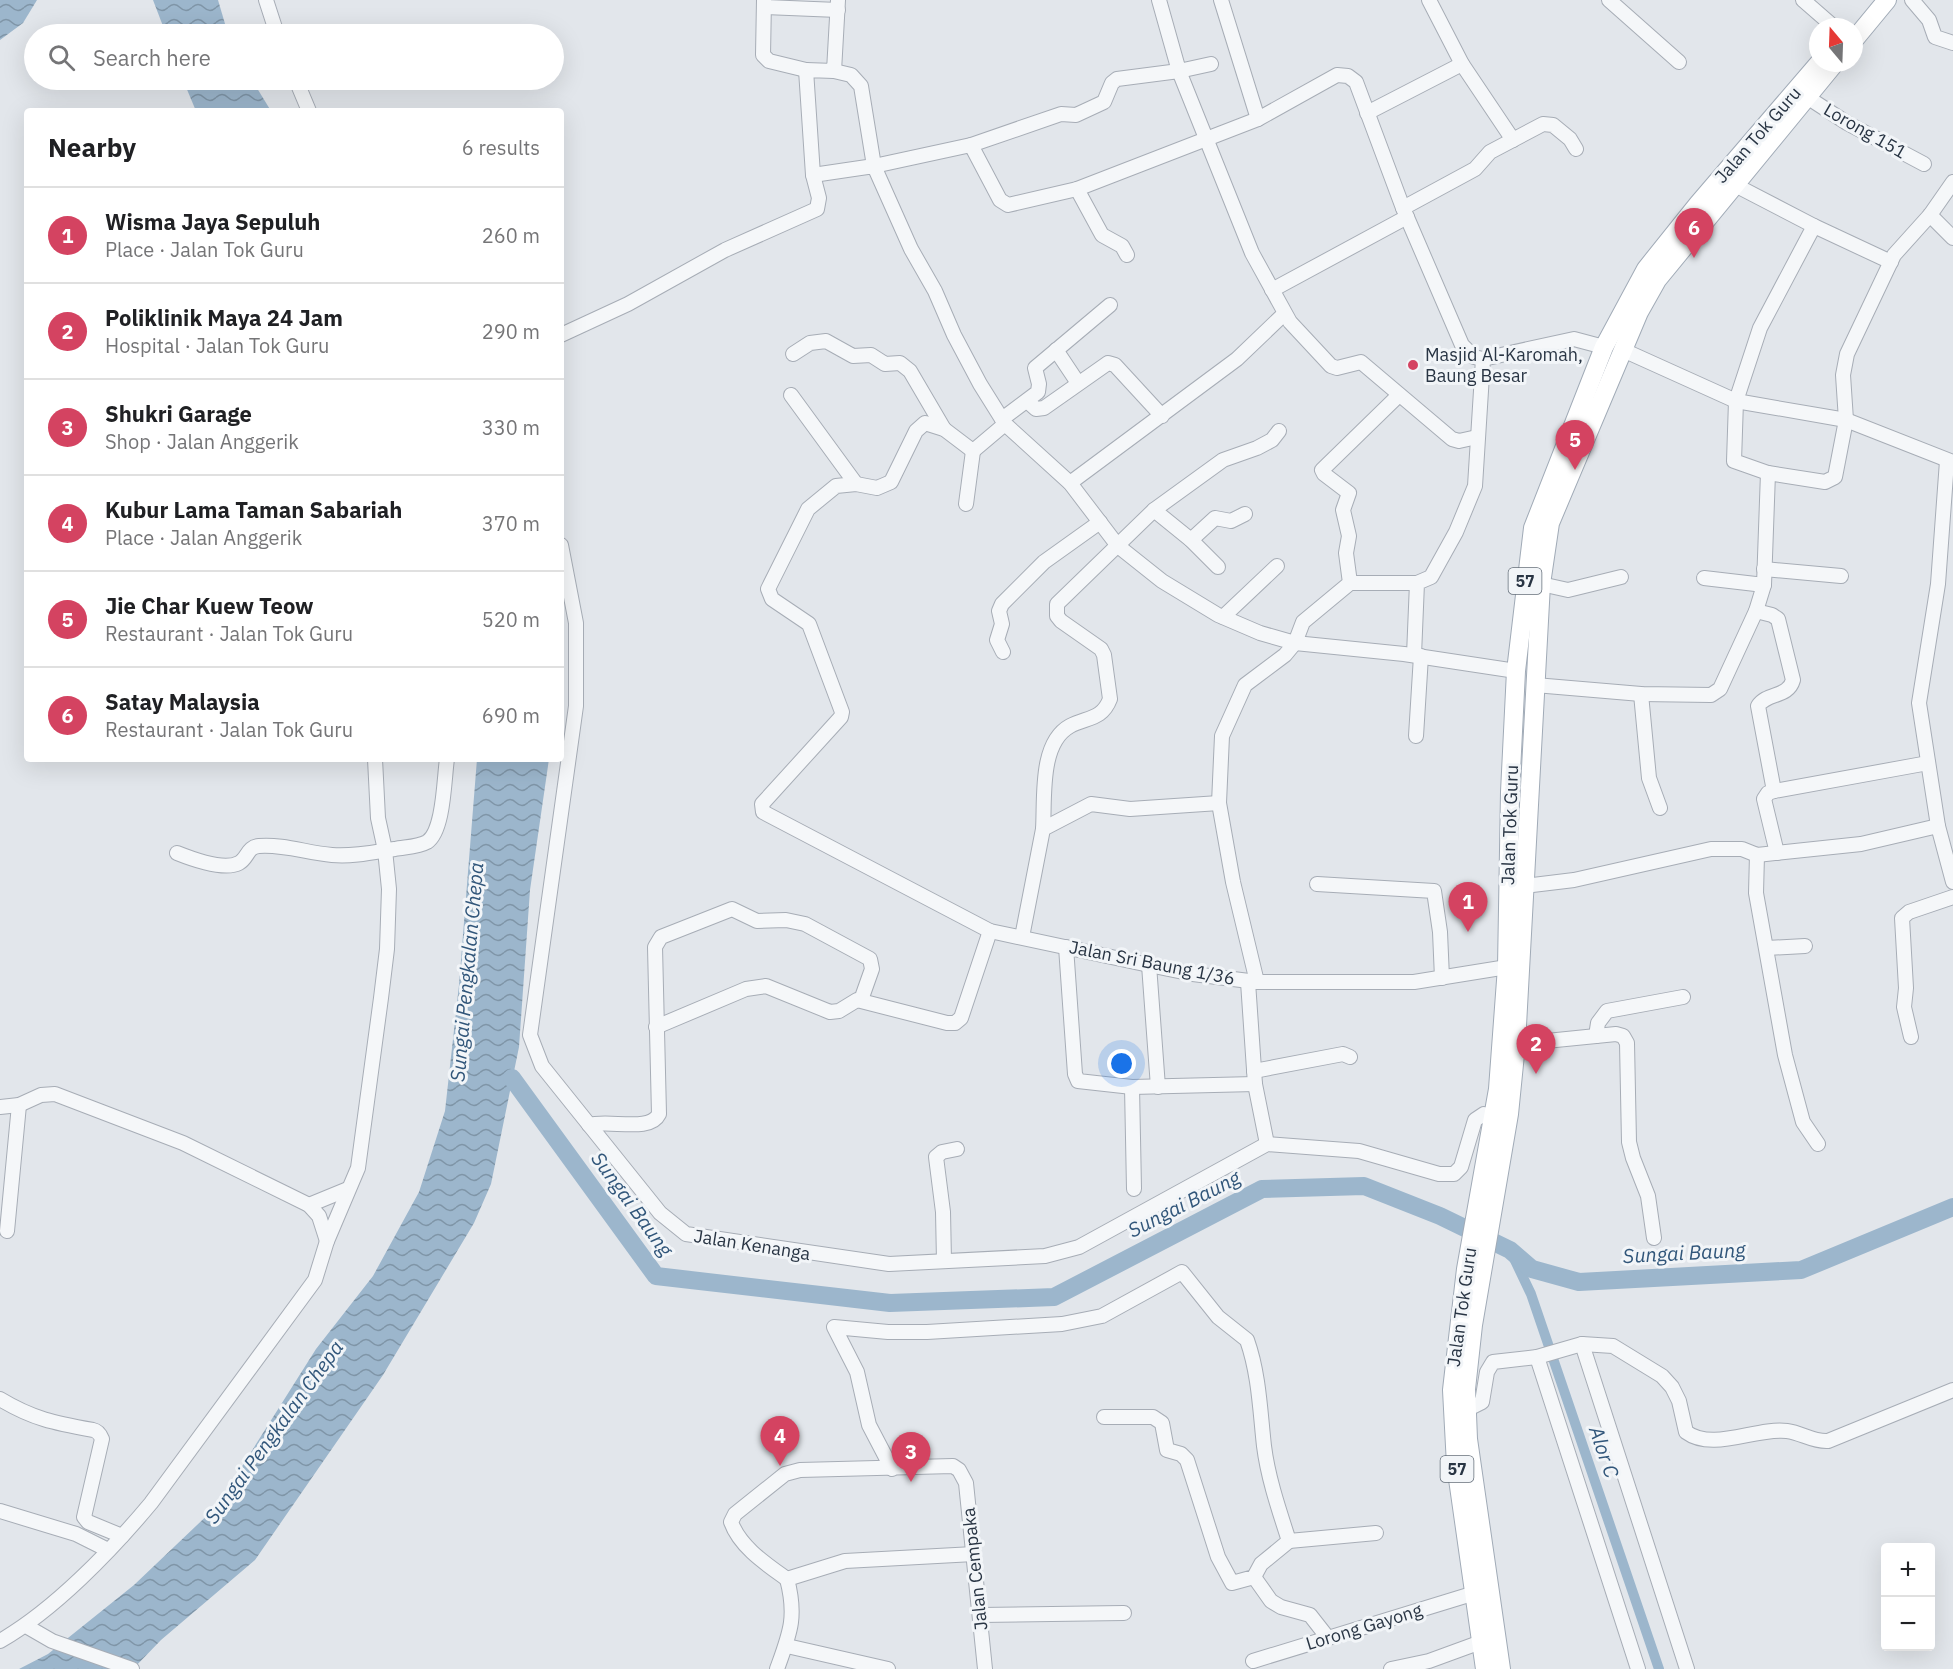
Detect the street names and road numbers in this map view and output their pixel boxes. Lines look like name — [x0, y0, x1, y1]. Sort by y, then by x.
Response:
street label: Jalan Tok Guru — [1709, 82, 1806, 188]
street label: Lorong 151 — [1820, 98, 1911, 163]
road number: 57 — [1508, 568, 1541, 594]
street label: Jalan Tok Guru — [1496, 764, 1523, 885]
street label: Jalan Sri Baung 1/36 — [1067, 935, 1237, 990]
street label: Jalan Kenanga — [692, 1224, 812, 1265]
street label: Jalan Tok Guru — [1442, 1246, 1481, 1368]
road number: 57 — [1440, 1456, 1474, 1482]
street label: Jalan Cempaka — [957, 1506, 992, 1632]
street label: Lorong Gayong — [1303, 1598, 1425, 1655]

